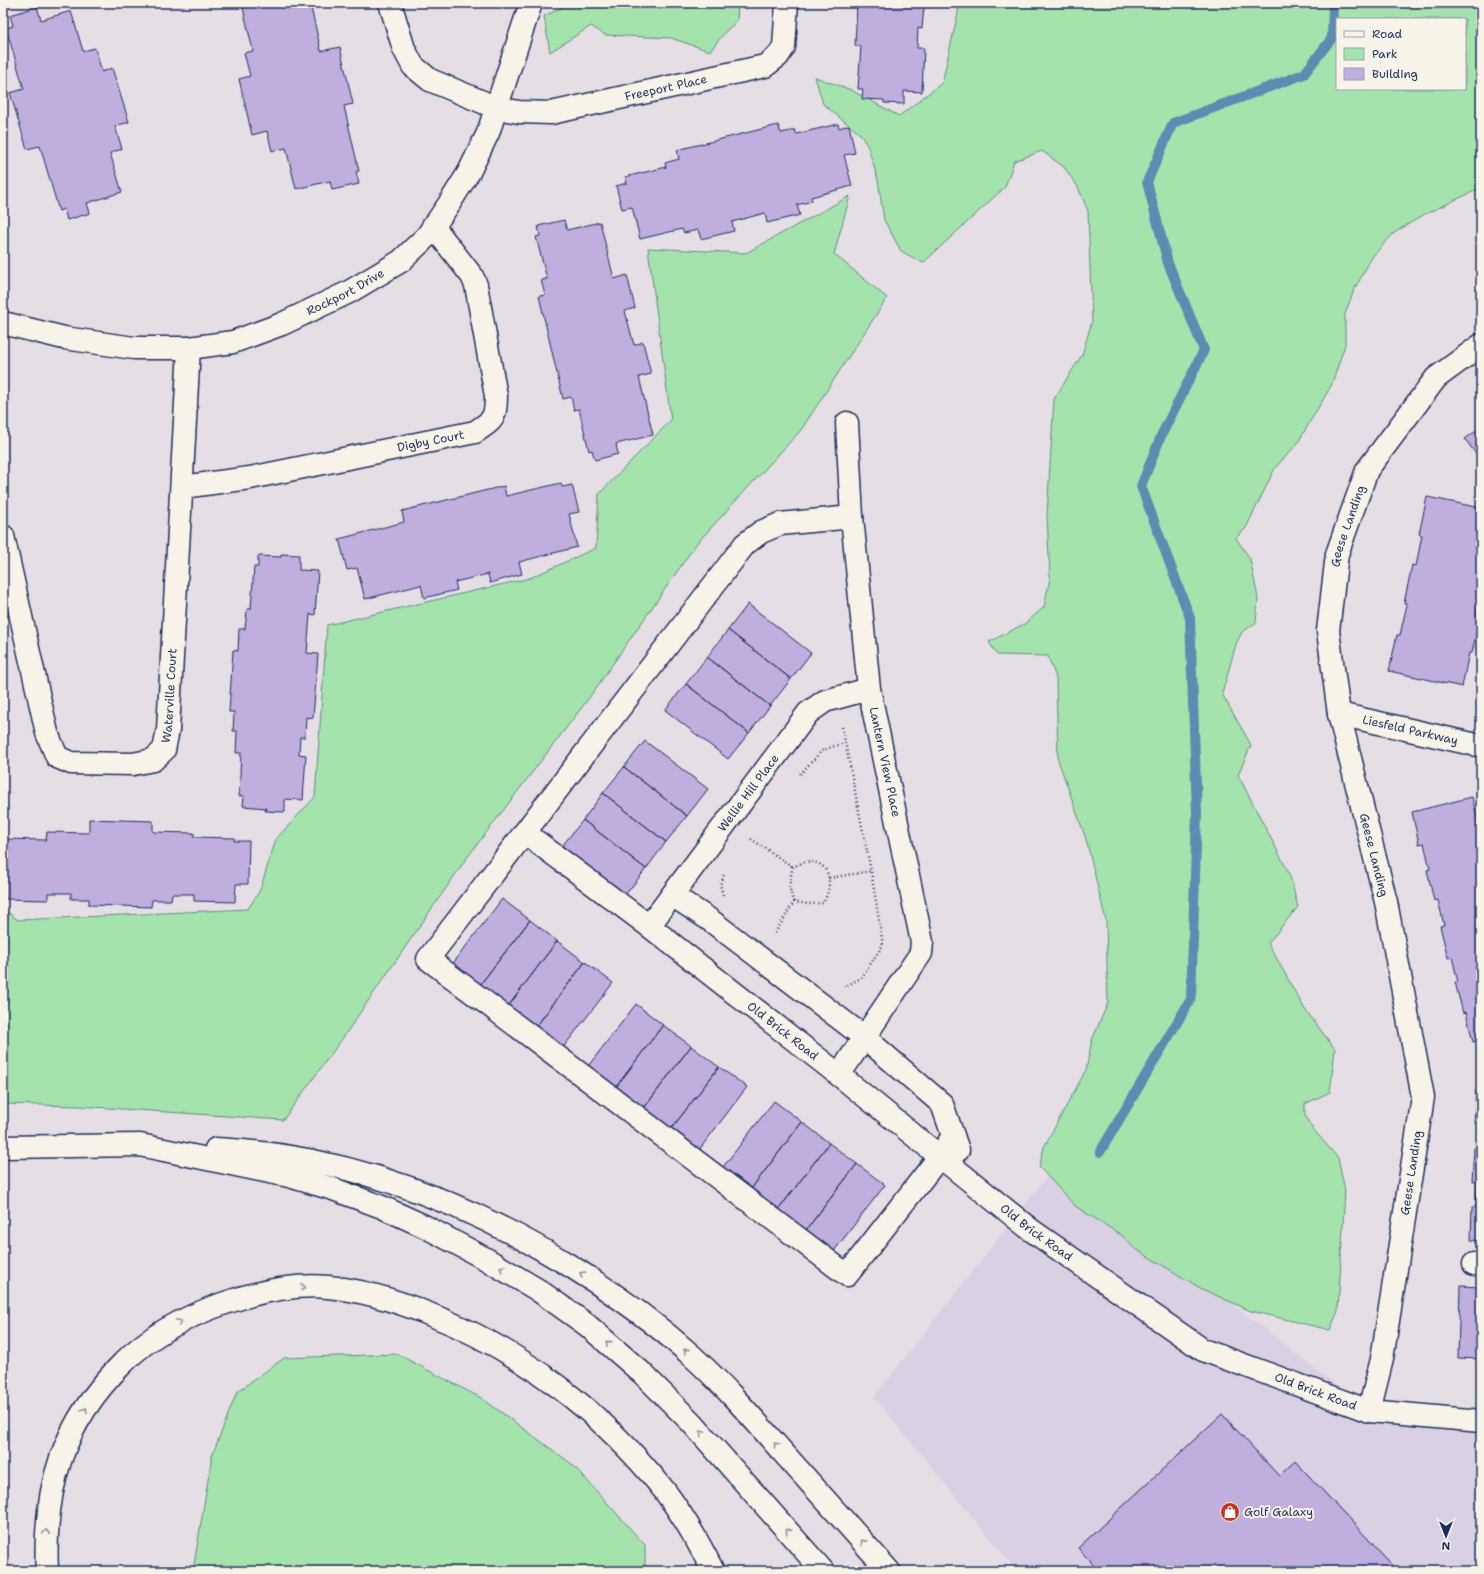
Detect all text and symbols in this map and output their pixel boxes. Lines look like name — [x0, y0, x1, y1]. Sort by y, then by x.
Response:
legend — [1336, 18, 1466, 90]
text: Road — [1372, 26, 1403, 42]
text: Park — [1372, 46, 1398, 62]
text: Building — [1372, 66, 1418, 82]
street label: Freeport Place — [623, 71, 709, 105]
street label: Rockport Drive — [304, 265, 387, 319]
street label: Digby Court — [396, 426, 466, 456]
street label: Geese Landing — [1328, 483, 1369, 568]
street label: Waterville Court — [158, 648, 180, 745]
street label: Lantern View Place — [866, 705, 905, 819]
street label: Liesfeld Parkway — [1361, 712, 1460, 749]
street label: Wellie Hill Place — [714, 751, 783, 835]
street label: Geese Landing — [1356, 812, 1392, 898]
street label: Old Brick Road — [744, 998, 822, 1064]
street label: Geese Landing — [1397, 1129, 1426, 1216]
street label: Old Brick Road — [997, 1200, 1076, 1265]
one-way arrow — [499, 1266, 506, 1273]
one-way arrow — [579, 1271, 586, 1279]
one-way arrow — [300, 1283, 306, 1292]
one-way arrow — [175, 1320, 182, 1327]
one-way arrow — [605, 1341, 613, 1348]
one-way arrow — [684, 1349, 691, 1356]
street label: Old Brick Road — [1272, 1369, 1359, 1414]
one-way arrow — [81, 1407, 88, 1414]
one-way arrow — [699, 1431, 706, 1438]
one-way arrow — [774, 1442, 781, 1450]
shop icon: Golf Galaxy — [1219, 1501, 1241, 1523]
place label: Golf Galaxy — [1244, 1504, 1313, 1520]
north arrow — [1426, 1516, 1466, 1556]
one-way arrow — [785, 1528, 792, 1536]
one-way arrow — [42, 1529, 51, 1535]
text: N — [1441, 1538, 1450, 1553]
one-way arrow — [860, 1539, 868, 1547]

